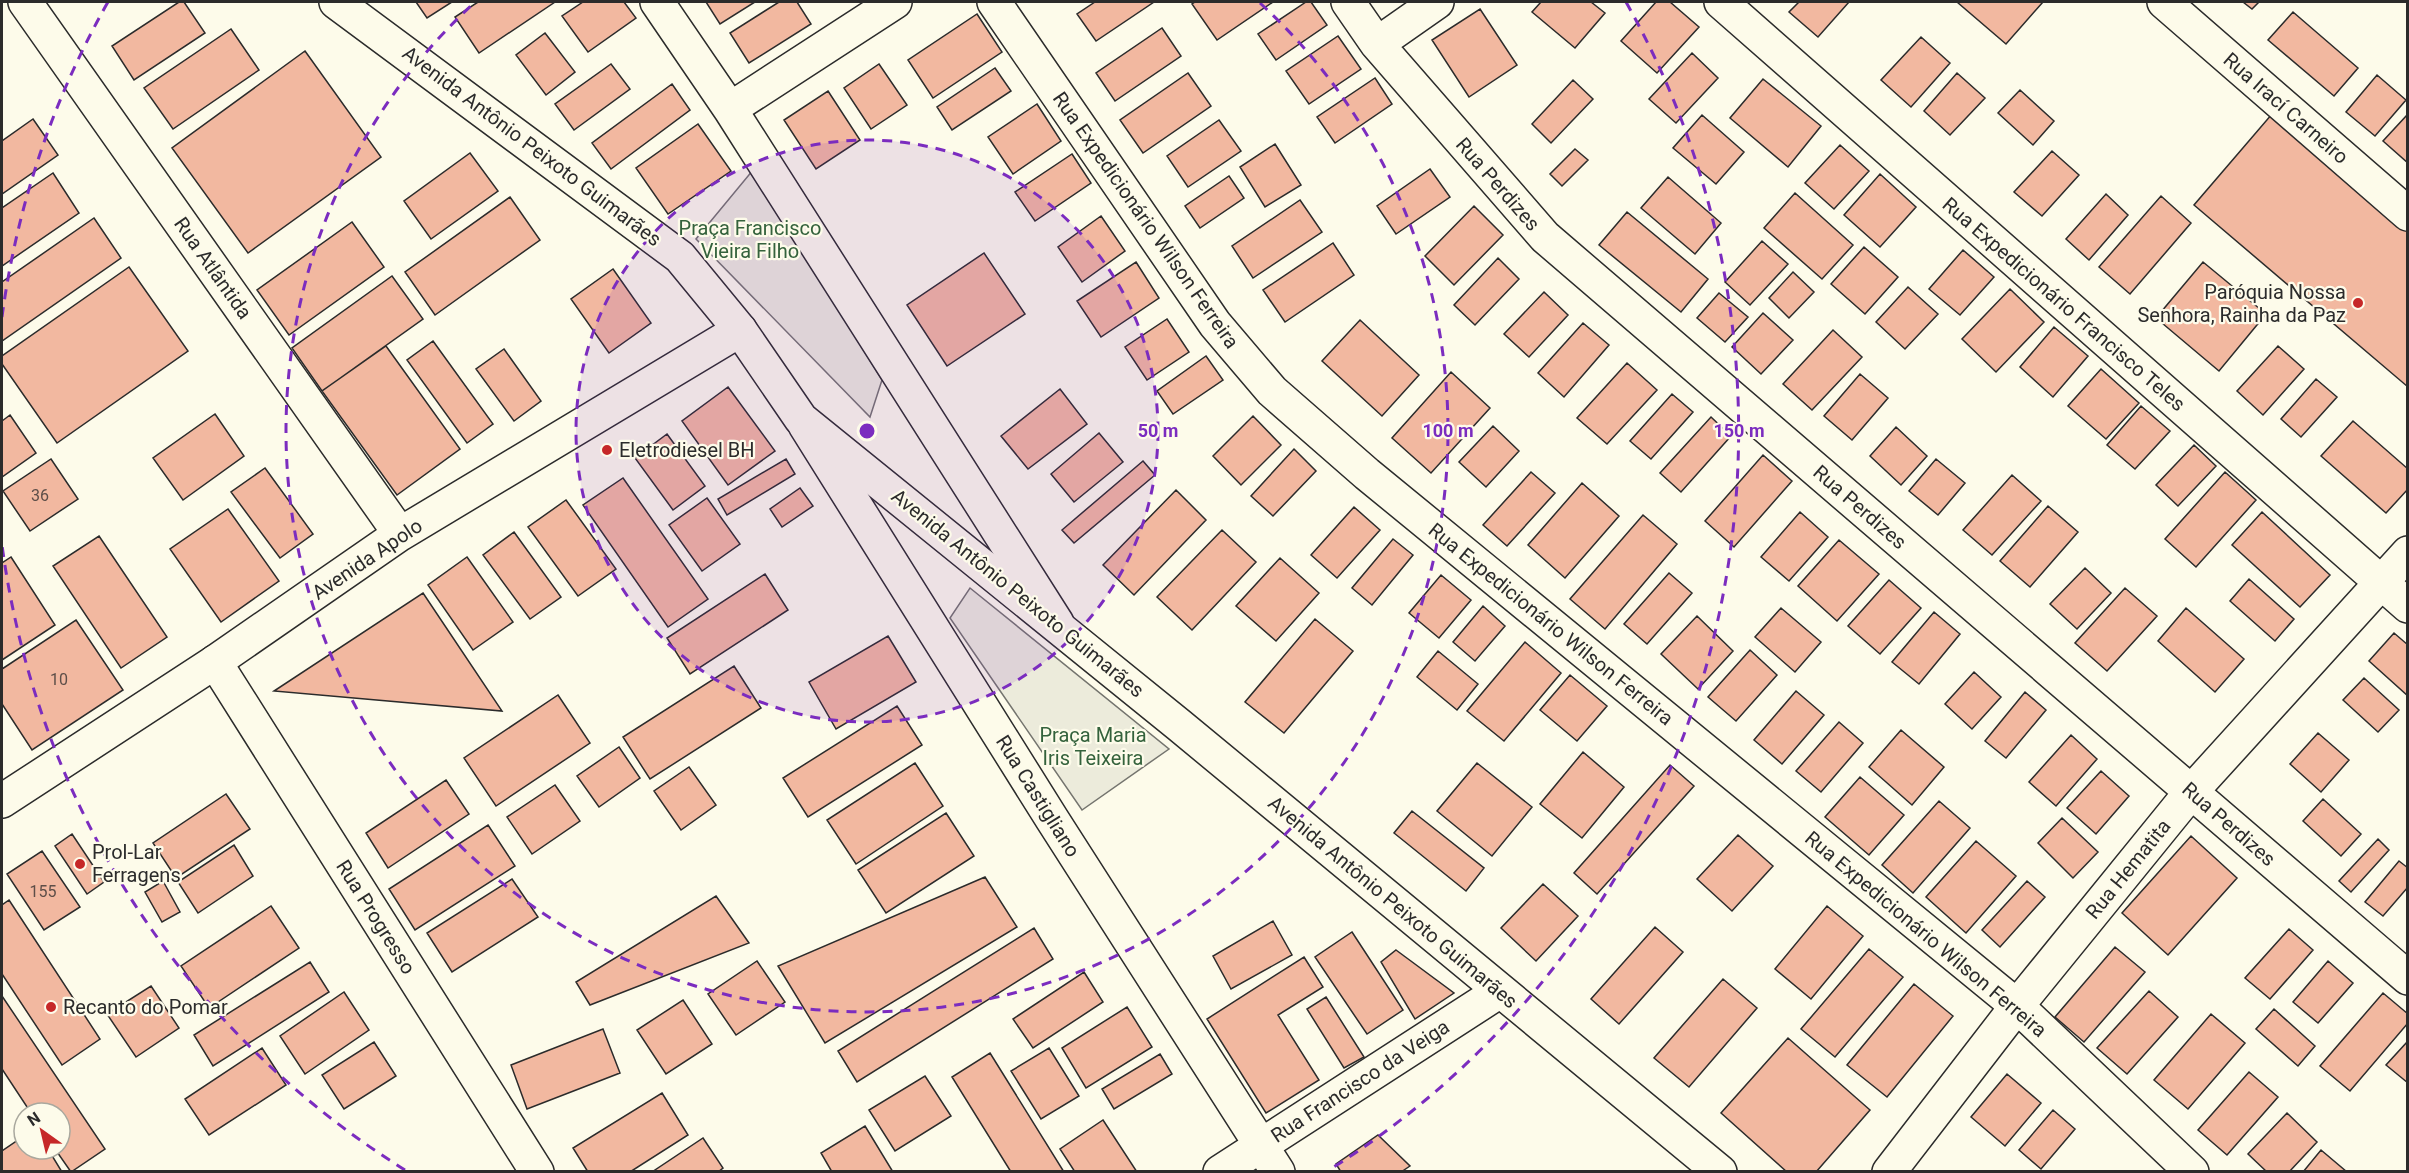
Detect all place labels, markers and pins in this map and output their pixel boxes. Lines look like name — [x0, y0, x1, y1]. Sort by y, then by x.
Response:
place label: Paróquia Nossa Senhora, Rainha da Paz — [2137, 280, 2346, 327]
marker: Paróquia Nossa Senhora, Rainha da Paz — [2351, 296, 2365, 310]
centre of rings — [857, 421, 877, 441]
place label: Eletrodiesel BH — [619, 438, 755, 462]
marker: Eletrodiesel BH — [600, 443, 614, 457]
place label: Prol-Lar Ferragens — [92, 840, 181, 887]
marker: Prol-Lar Ferragens — [73, 857, 87, 871]
place label: Recanto do Pomar — [63, 995, 228, 1019]
marker: Recanto do Pomar — [44, 1000, 58, 1014]

